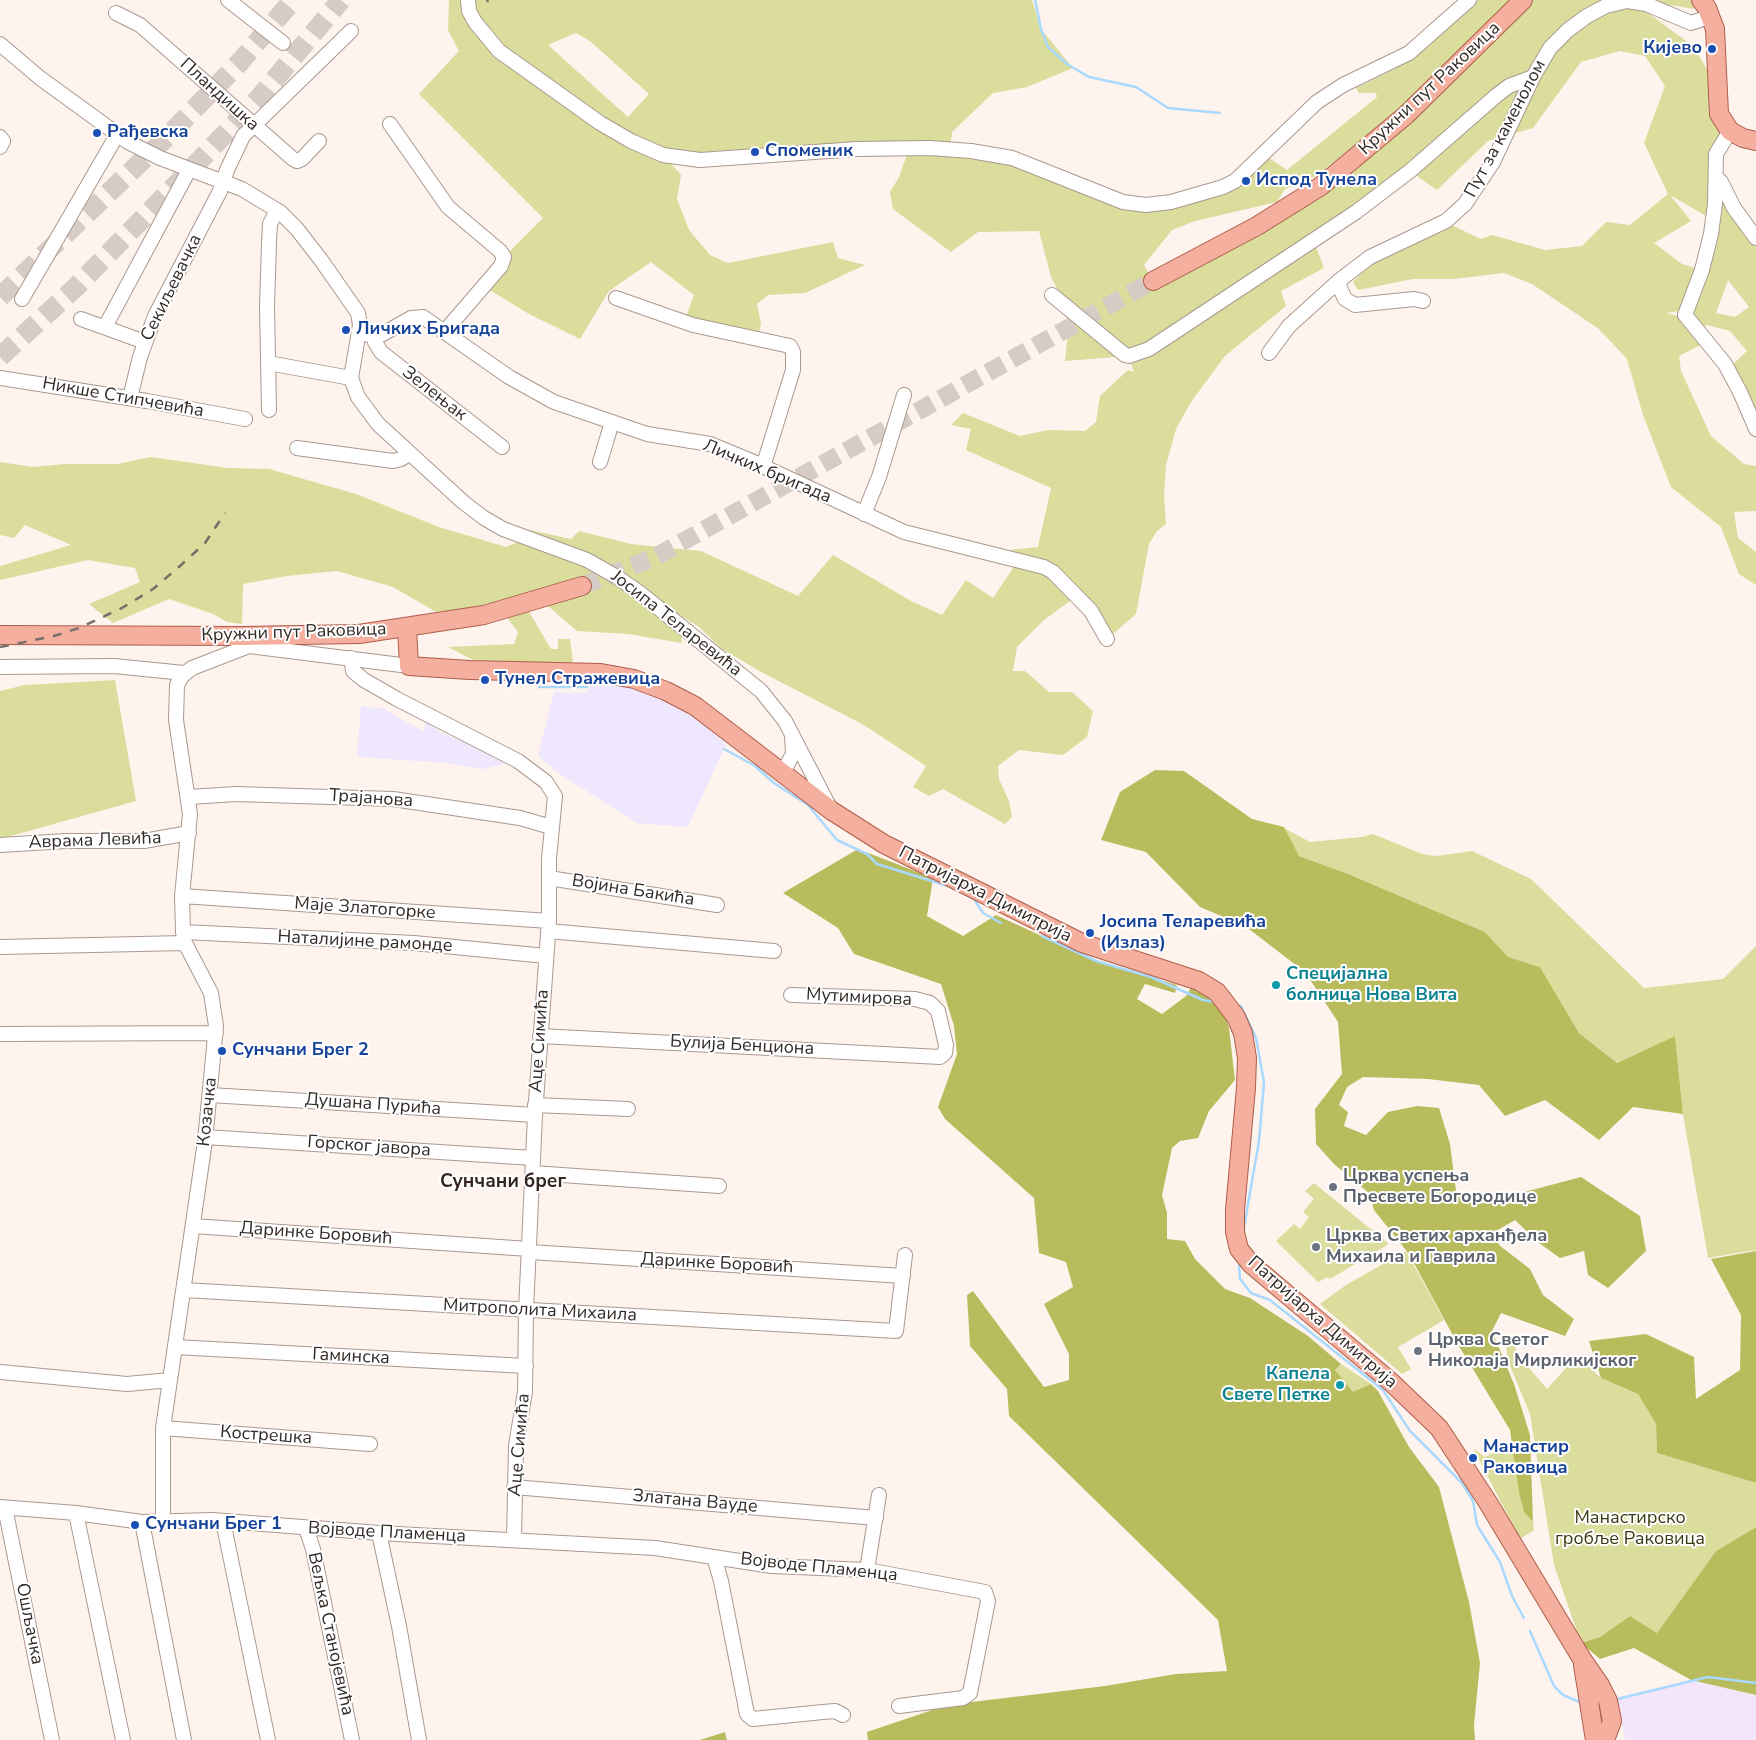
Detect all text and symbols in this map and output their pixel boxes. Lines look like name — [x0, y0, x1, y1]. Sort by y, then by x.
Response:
street label: Кружни пут Раковица — [1355, 18, 1505, 160]
place label: Кијево — [1643, 38, 1702, 60]
marker: Кијево — [1706, 43, 1718, 55]
street label: Пландишка — [175, 54, 263, 136]
street label: Пут за каменолом — [1461, 57, 1551, 201]
place label: Рађевска — [107, 122, 189, 144]
marker: Рађевска — [91, 127, 103, 139]
place label: Споменик — [765, 141, 853, 163]
marker: Споменик — [749, 146, 761, 158]
place label: Испод Тунела — [1256, 170, 1377, 192]
marker: Испод Тунела — [1240, 175, 1252, 187]
street label: Секиљевачка — [137, 231, 207, 345]
place label: Личких Бригада — [356, 319, 500, 341]
marker: Личких Бригада — [340, 324, 352, 336]
street label: Зелењак — [397, 362, 471, 426]
street label: Никше Стипчевића — [41, 373, 205, 423]
street label: Личких бригада — [700, 435, 834, 509]
street label: Јосипа Теларевића — [606, 566, 746, 682]
street label: Кружни пут Раковица — [201, 619, 387, 647]
place label: Тунел Стражевица — [495, 669, 660, 691]
marker: Тунел Стражевица — [479, 674, 491, 686]
street label: Трајанова — [328, 785, 414, 813]
street label: Аврама Левића — [28, 828, 162, 854]
street label: Патријарха Димитрија — [895, 842, 1075, 948]
street label: Војина Бакића — [570, 871, 696, 911]
street label: Маје Златогорке — [294, 893, 436, 925]
place label: Јосипа Теларевића (Излаз) — [1100, 912, 1266, 954]
street label: Наталијине рамонде — [277, 927, 453, 957]
marker: Јосипа Теларевића (Излаз) — [1084, 927, 1096, 939]
place label: Специјална болница Нова Вита — [1286, 964, 1457, 1006]
marker: Специјална болница Нова Вита — [1270, 979, 1282, 991]
street label: Мутимирова — [805, 984, 913, 1012]
street label: Аце Симића — [526, 989, 554, 1093]
street label: Булија Бенциона — [669, 1031, 815, 1061]
place label: Сунчани Брег 2 — [232, 1040, 369, 1062]
marker: Сунчани Брег 2 — [216, 1045, 228, 1057]
street label: Козачка — [194, 1076, 222, 1148]
street label: Душана Пурића — [304, 1089, 442, 1121]
street label: Горског јавора — [307, 1132, 431, 1162]
place label: Црква успења Пресвете Богородице — [1343, 1166, 1537, 1208]
district label: Сунчани брег — [440, 1171, 566, 1193]
marker: Црква успења Пресвете Богородице — [1327, 1181, 1339, 1193]
street label: Даринке Боровић — [239, 1218, 393, 1250]
place label: Црква Светих арханђела Михаила и Гаврила — [1326, 1226, 1547, 1268]
marker: Црква Светих арханђела Михаила и Гаврила — [1310, 1241, 1322, 1253]
street label: Даринке Боровић — [640, 1249, 794, 1279]
street label: Патријарха Димитрија — [1243, 1252, 1401, 1394]
street label: Митрополита Михаила — [443, 1295, 637, 1327]
place label: Црква Светог Николаја Мирликијског — [1428, 1330, 1636, 1372]
street label: Гаминска — [312, 1344, 390, 1370]
marker: Црква Светог Николаја Мирликијског — [1412, 1345, 1424, 1357]
place label: Капела Свете Петке — [1222, 1364, 1330, 1406]
marker: Капела Свете Петке — [1334, 1379, 1346, 1391]
street label: Аце Симића — [505, 1393, 535, 1497]
street label: Кострешка — [219, 1422, 313, 1450]
place label: Манастир Раковица — [1483, 1437, 1569, 1480]
marker: Манастир Раковица — [1467, 1452, 1479, 1464]
street label: Златана Вауде — [631, 1486, 759, 1518]
park label: Манастирско гробље Раковица — [1555, 1508, 1705, 1550]
place label: Сунчани Брег 1 — [145, 1514, 282, 1536]
street label: Војводе Пламенца — [307, 1518, 467, 1548]
marker: Сунчани Брег 1 — [129, 1519, 141, 1531]
street label: Војводе Пламенца — [739, 1549, 899, 1587]
street label: Вељка Станојевића — [302, 1550, 358, 1718]
street label: Ошљачка — [11, 1581, 47, 1667]

